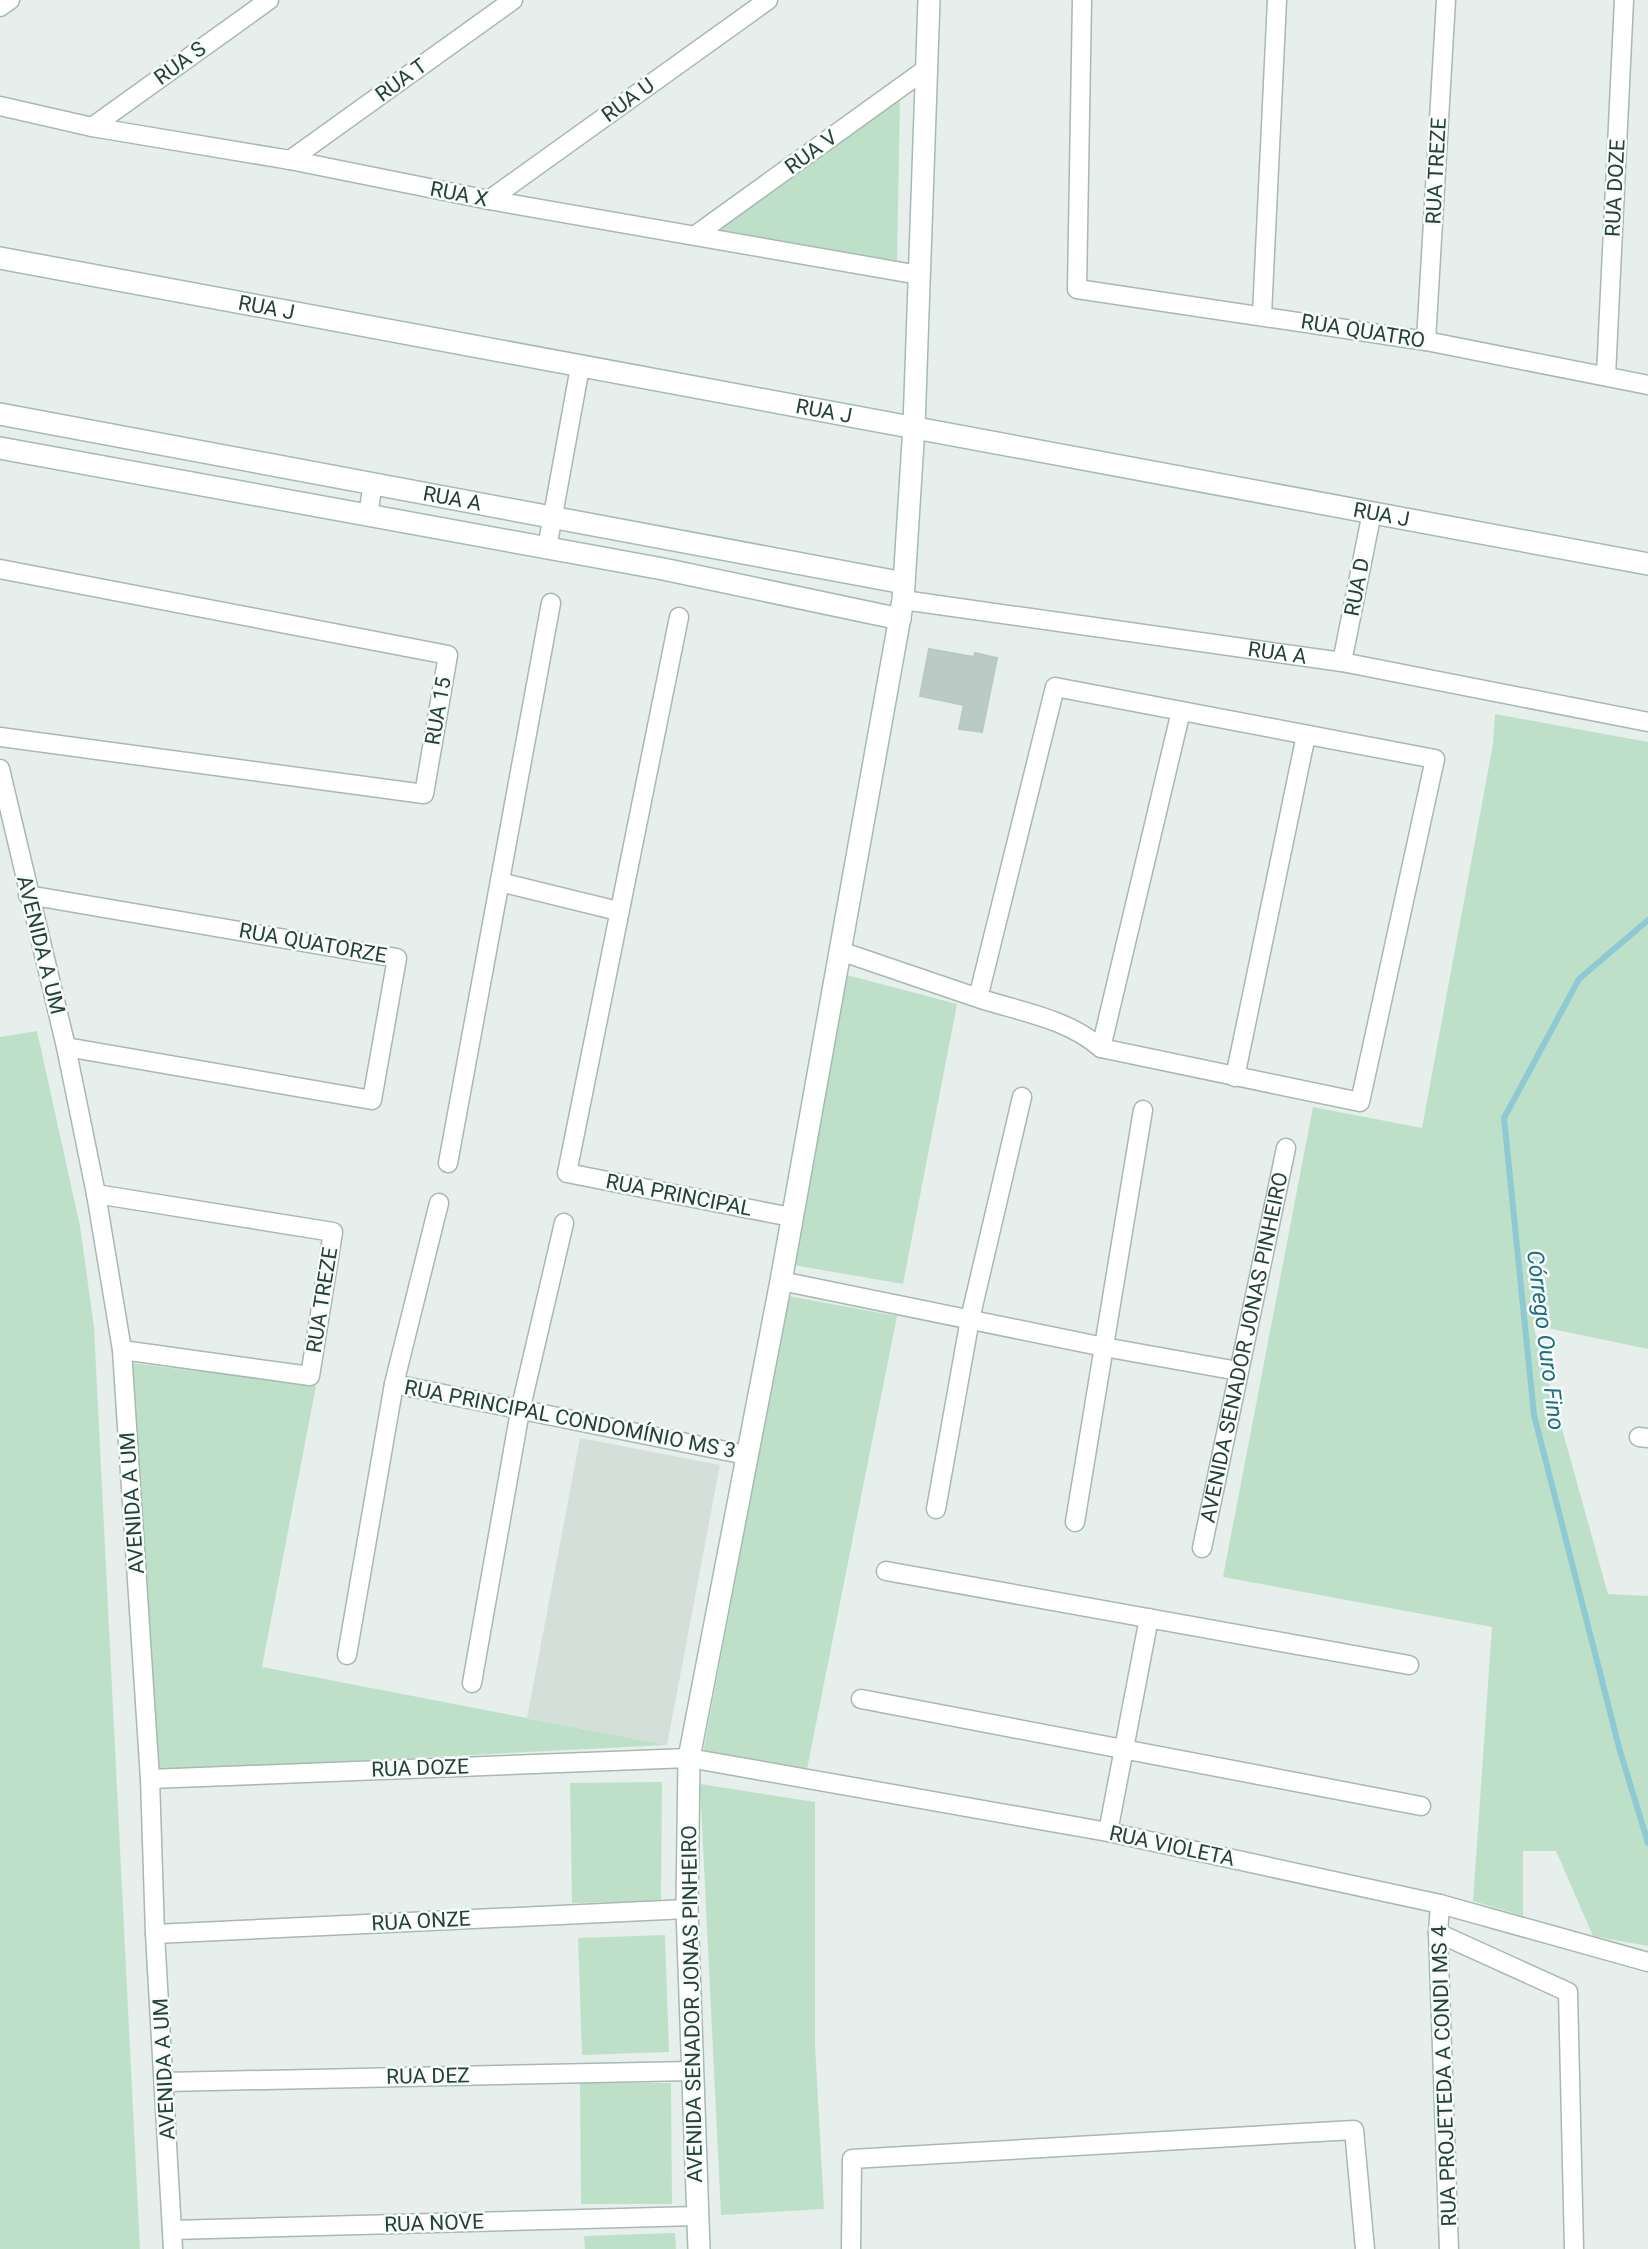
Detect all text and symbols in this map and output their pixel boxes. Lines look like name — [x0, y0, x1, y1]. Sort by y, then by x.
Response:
street label: RUA S — [150, 36, 210, 90]
street label: RUA T — [371, 53, 432, 107]
street label: RUA U — [597, 73, 659, 127]
street label: RUA TREZE — [1421, 117, 1451, 225]
street label: RUA V — [780, 125, 842, 179]
street label: RUA DOZE — [1600, 139, 1630, 237]
street label: RUA X — [428, 177, 490, 211]
street label: RUA J — [236, 290, 297, 324]
street label: RUA QUATRO — [1299, 309, 1427, 353]
street label: RUA J — [794, 394, 854, 428]
street label: RUA A — [421, 481, 484, 516]
street label: RUA J — [1351, 498, 1412, 531]
street label: RUA D — [1340, 556, 1374, 618]
street label: RUA A — [1246, 637, 1308, 669]
street label: RUA 15 — [420, 675, 456, 747]
street label: AVENIDA A UM — [12, 873, 70, 1017]
street label: RUA QUATORZE — [237, 918, 389, 968]
street label: RUA PRINCIPAL — [604, 1169, 754, 1221]
street label: AVENIDA SENADOR JONAS PINHEIRO — [1196, 1170, 1293, 1525]
street label: RUA TREZE — [302, 1245, 342, 1355]
water label: Córrego Ouro Fino — [1521, 1249, 1570, 1432]
street label: RUA PRINCIPAL CONDOMÍNIO MS 3 — [402, 1375, 738, 1463]
street label: AVENIDA A UM — [115, 1431, 149, 1575]
street label: RUA DOZE — [371, 1754, 469, 1782]
street label: RUA VIOLETA — [1107, 1821, 1237, 1871]
street label: AVENIDA SENADOR JONAS PINHEIRO — [677, 1825, 707, 2183]
street label: RUA ONZE — [371, 1906, 471, 1936]
street label: RUA PROJETEDA A CONDI MS 4 — [1427, 1925, 1461, 2227]
street label: AVENIDA A UM — [148, 1997, 180, 2141]
street label: RUA DEZ — [386, 2063, 470, 2089]
street label: RUA NOVE — [384, 2209, 484, 2237]

